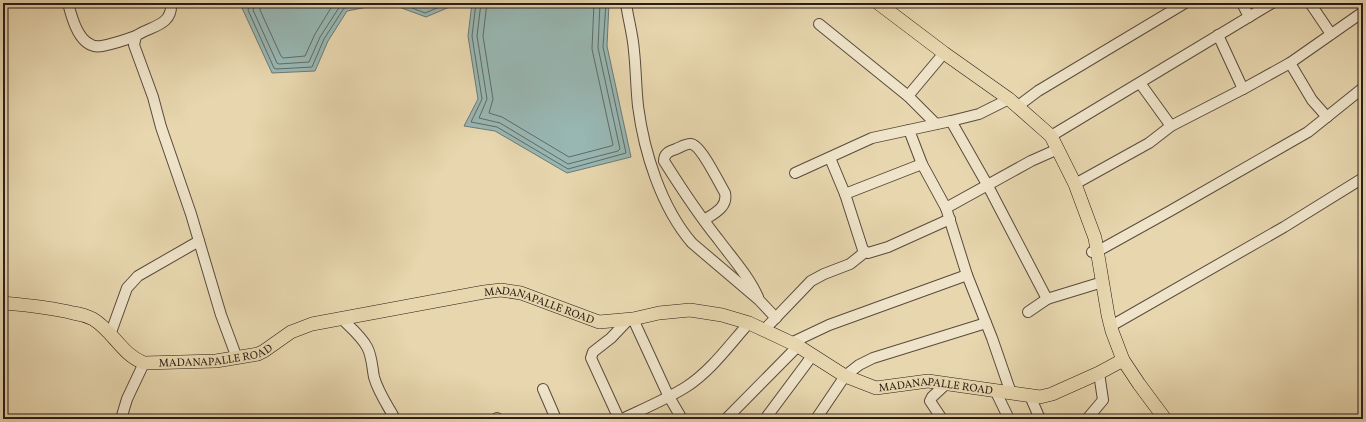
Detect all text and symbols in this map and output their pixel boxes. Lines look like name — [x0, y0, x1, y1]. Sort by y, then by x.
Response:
street label: MADANAPALLE ROAD — [483, 284, 596, 329]
street label: MADANAPALLE ROAD — [159, 341, 276, 372]
street label: MADANAPALLE ROAD — [878, 375, 994, 399]

